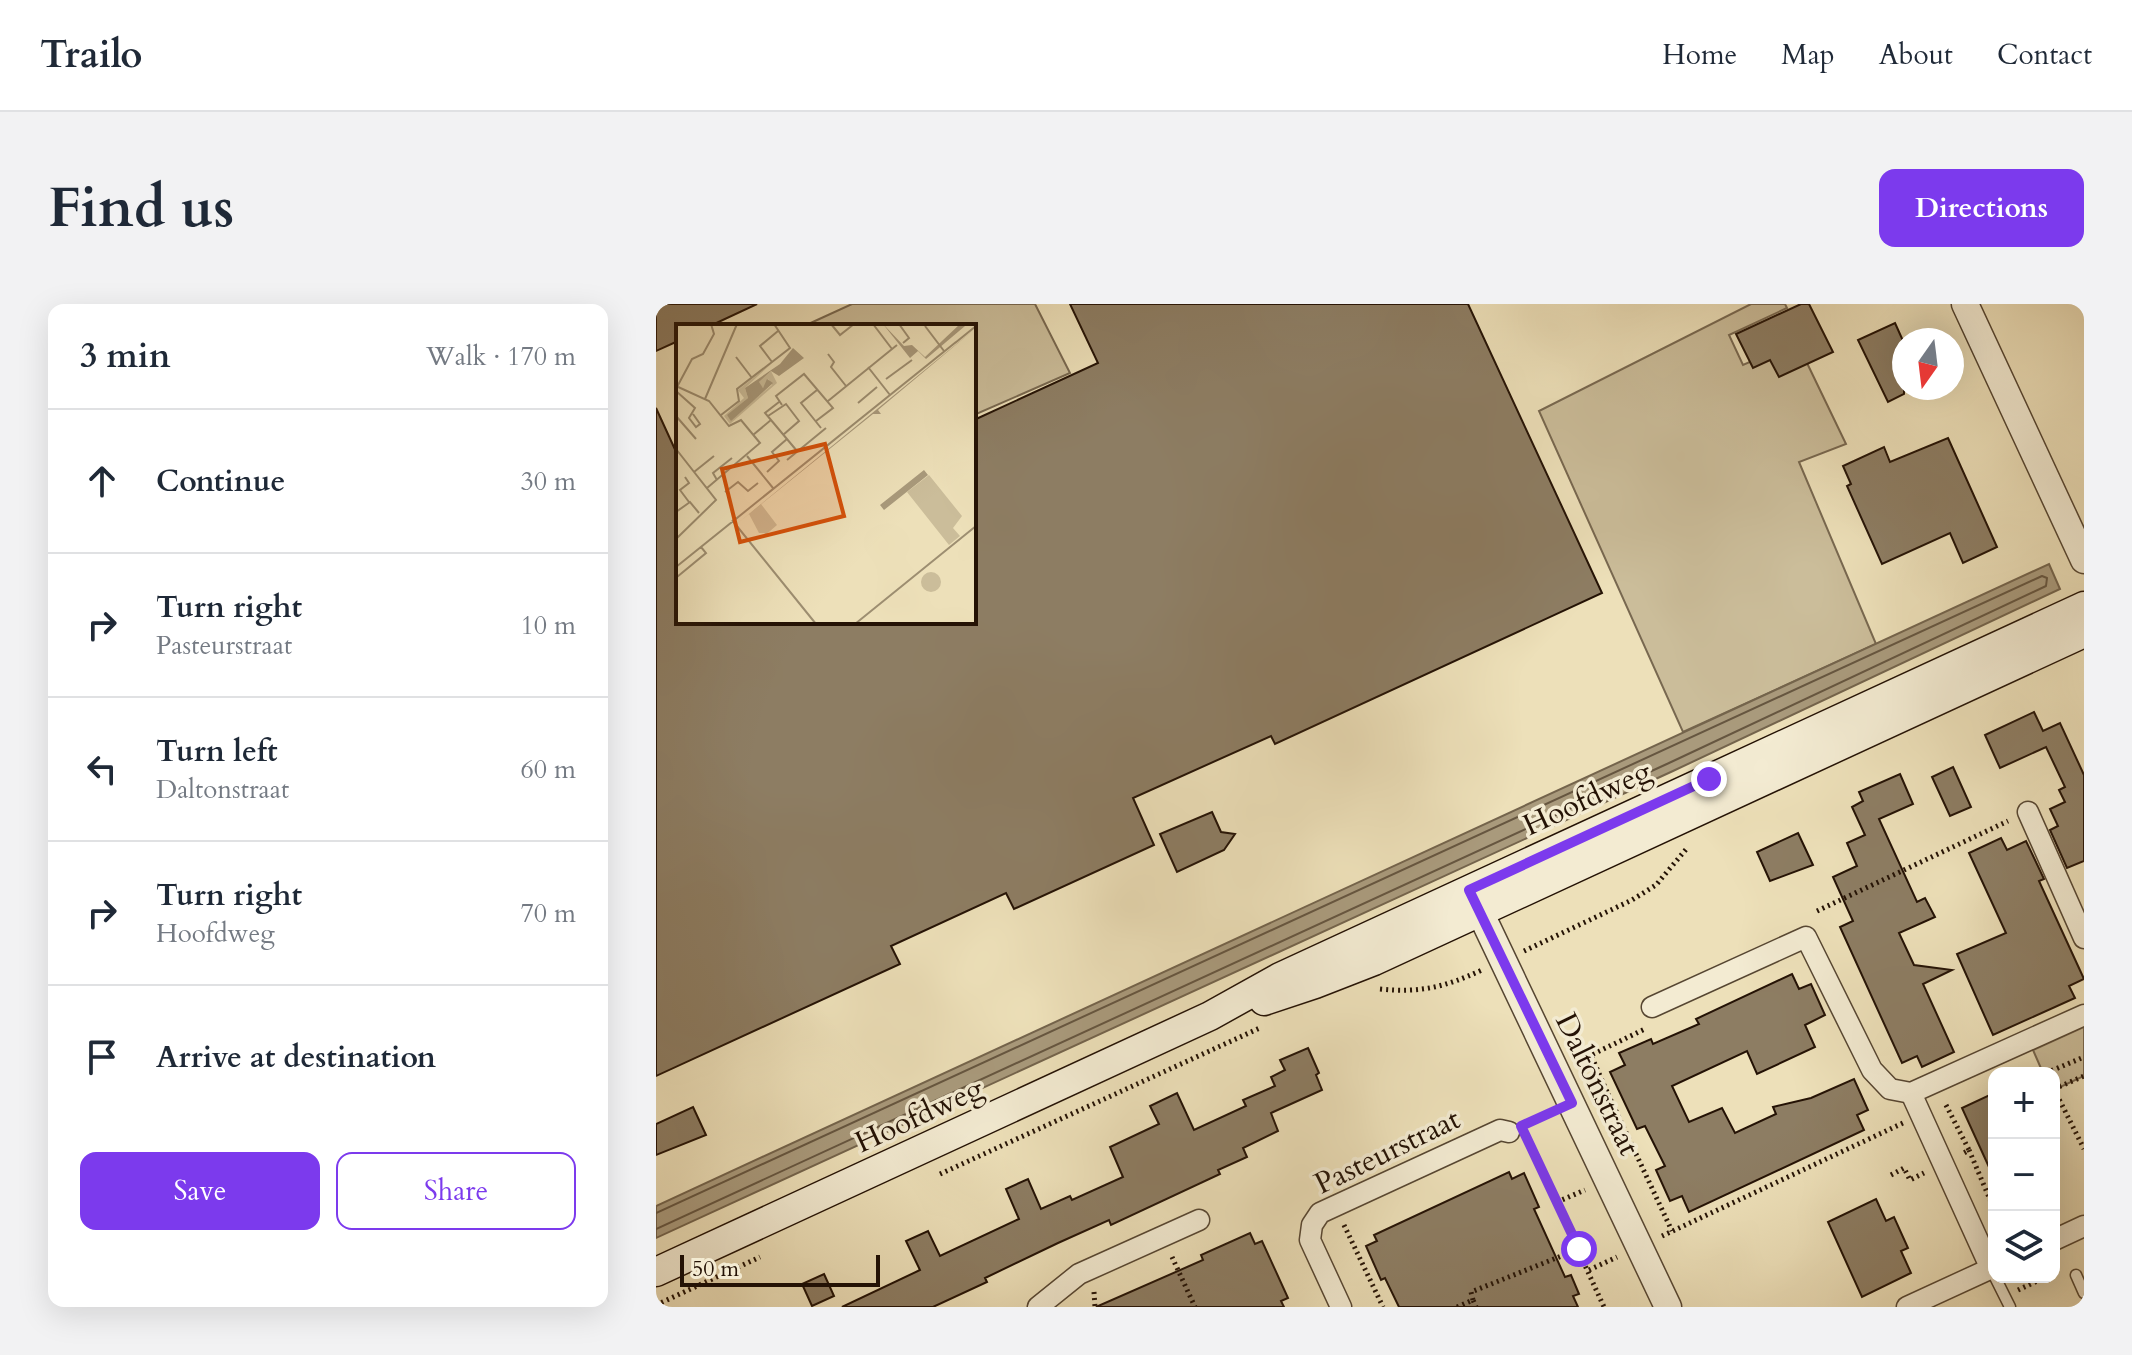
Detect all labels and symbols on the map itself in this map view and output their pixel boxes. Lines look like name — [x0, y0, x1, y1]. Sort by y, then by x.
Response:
inset map — [676, 324, 976, 624]
north arrow — [1892, 328, 1964, 400]
street label: Hoofdweg — [1516, 751, 1658, 846]
route end — [1691, 761, 1727, 797]
street label: Daltonstraat — [1545, 1006, 1650, 1163]
street label: Hoofdweg — [848, 1068, 990, 1163]
street label: Pasteurstraat — [1308, 1098, 1467, 1204]
route start — [1561, 1231, 1597, 1267]
scale bar — [680, 1251, 880, 1287]

